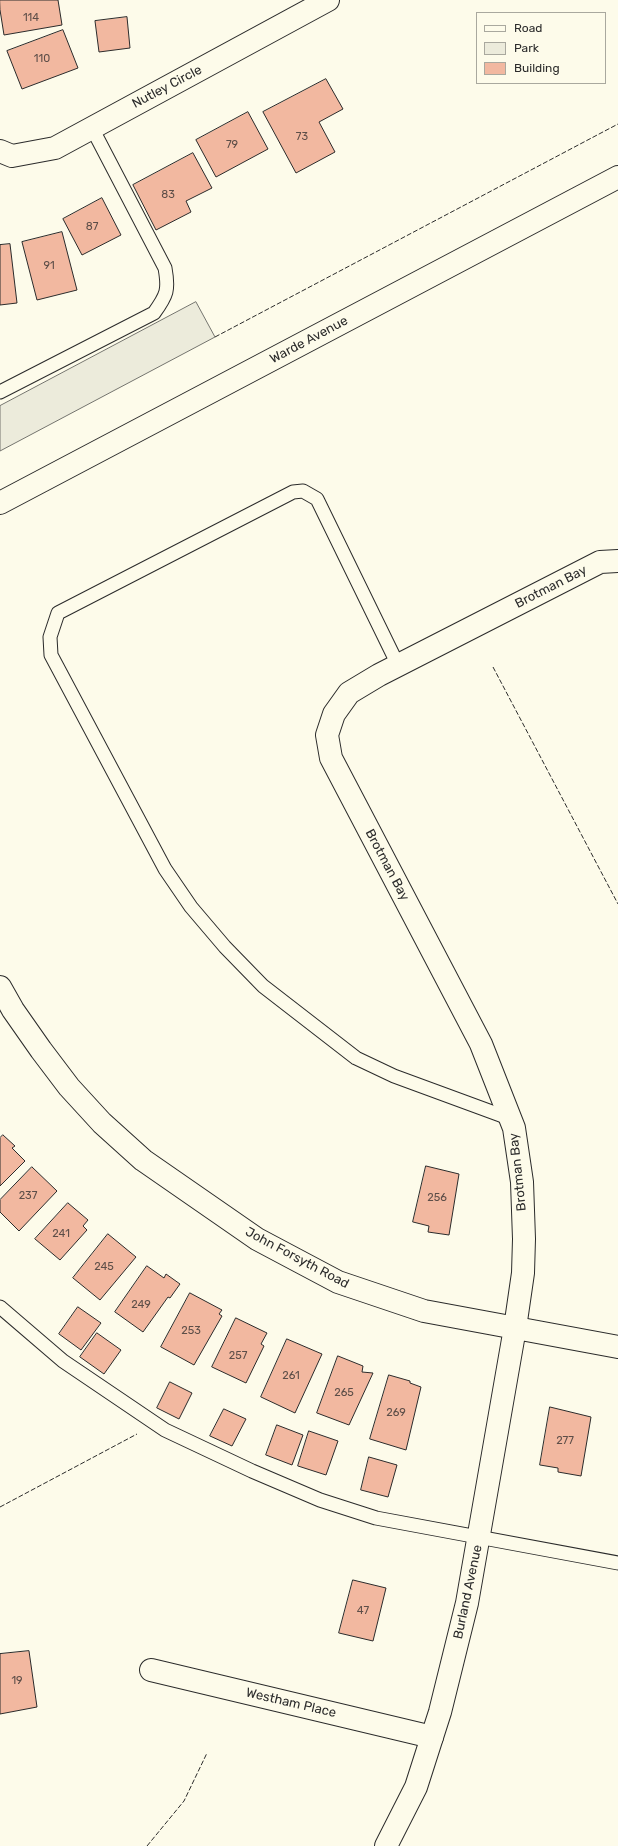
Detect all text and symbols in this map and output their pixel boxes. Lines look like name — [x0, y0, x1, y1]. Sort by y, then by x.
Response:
house number: 114 — [23, 11, 39, 25]
legend — [476, 12, 606, 84]
text: Road — [514, 21, 542, 35]
text: Park — [514, 41, 539, 55]
house number: 110 — [34, 52, 50, 66]
text: Building — [514, 61, 560, 75]
street label: Nutley Circle — [129, 62, 205, 112]
house number: 73 — [296, 130, 308, 144]
house number: 79 — [226, 138, 238, 152]
house number: 83 — [161, 188, 175, 202]
house number: 87 — [86, 220, 98, 234]
house number: 91 — [43, 259, 55, 273]
street label: Warde Avenue — [267, 313, 351, 367]
street label: Brotman Bay — [512, 562, 590, 612]
street label: Brotman Bay — [362, 827, 412, 903]
street label: Brotman Bay — [506, 1132, 530, 1212]
house number: 237 — [19, 1189, 37, 1203]
house number: 256 — [427, 1191, 447, 1205]
street label: John Forsyth Road — [243, 1224, 351, 1292]
house number: 241 — [52, 1227, 70, 1241]
house number: 245 — [94, 1260, 114, 1274]
house number: 249 — [131, 1298, 151, 1312]
house number: 253 — [181, 1324, 201, 1338]
house number: 257 — [229, 1349, 247, 1363]
house number: 261 — [282, 1369, 300, 1383]
house number: 265 — [334, 1386, 354, 1400]
house number: 269 — [386, 1406, 406, 1420]
house number: 277 — [556, 1434, 574, 1448]
street label: Burland Avenue — [450, 1543, 486, 1641]
house number: 47 — [357, 1604, 369, 1618]
house number: 19 — [11, 1674, 23, 1688]
street label: Westham Place — [244, 1685, 338, 1721]

